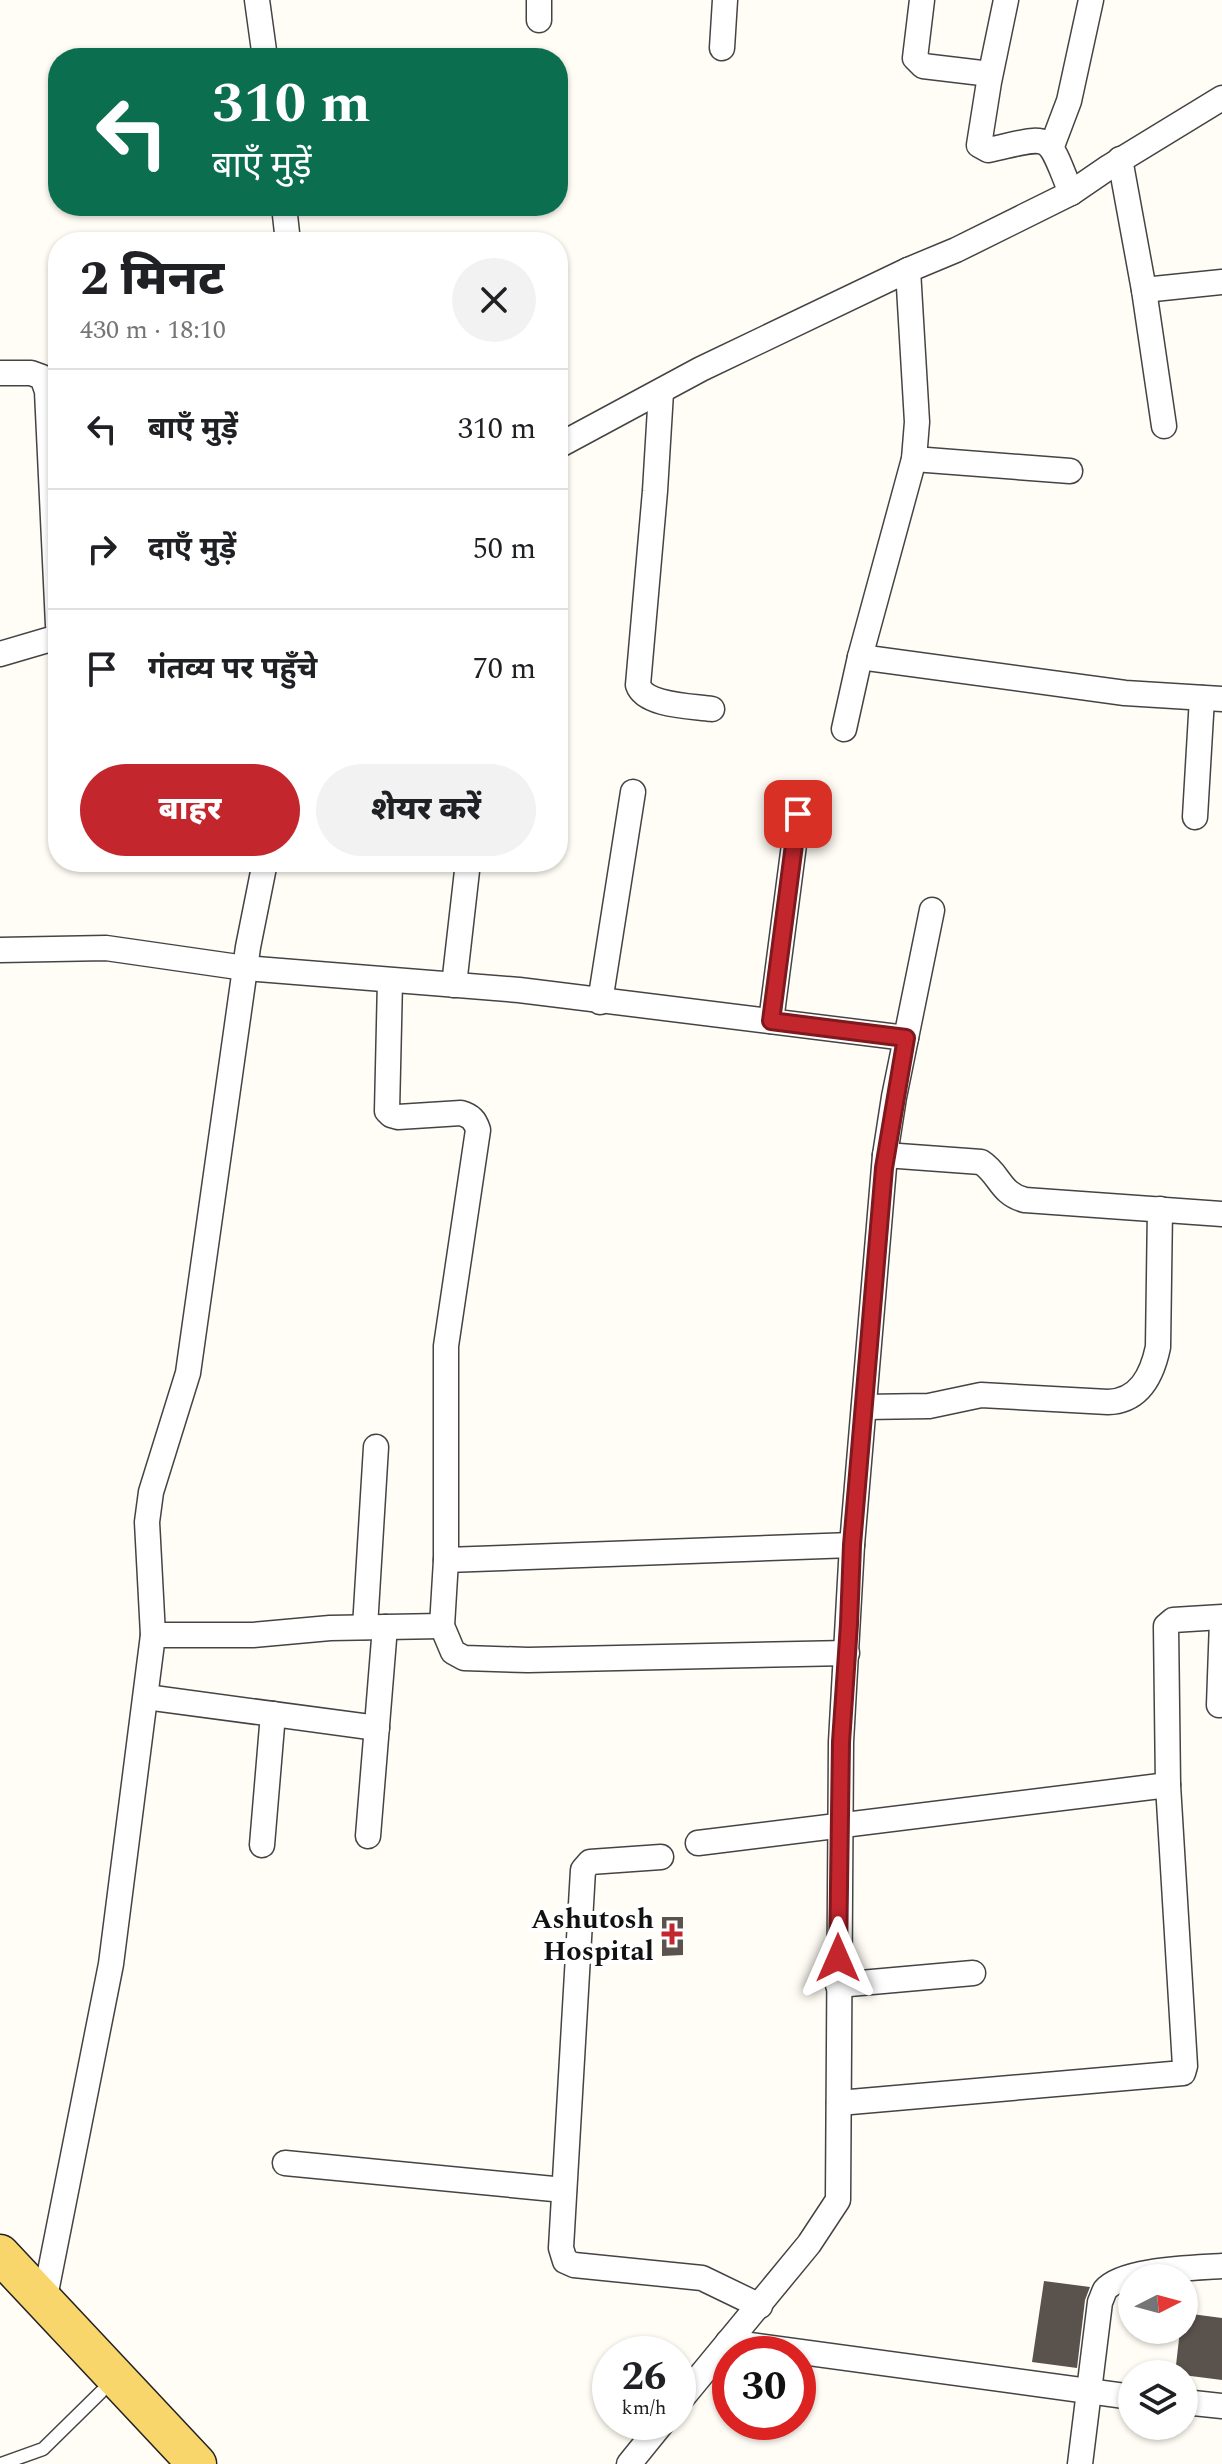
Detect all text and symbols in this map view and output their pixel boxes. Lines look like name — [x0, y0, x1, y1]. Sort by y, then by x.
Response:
text: 310 m — [212, 62, 371, 147]
icon: left — [80, 80, 184, 184]
text: बाएँ मुड़ें — [212, 139, 312, 194]
text: 2 मिनट — [80, 243, 224, 316]
button: close — [452, 258, 536, 342]
text: 430 m · 18:10 — [80, 310, 226, 350]
text: बाएँ मुड़ें — [148, 406, 238, 452]
text: 310 m — [458, 406, 536, 452]
icon: left — [80, 407, 124, 451]
text: दाएँ मुड़ें — [148, 526, 236, 572]
text: 50 m — [473, 526, 536, 572]
icon: right — [80, 527, 124, 571]
text: गंतव्य पर पहुँचे — [148, 646, 317, 692]
text: 70 m — [473, 646, 536, 692]
icon: arrive — [80, 647, 124, 691]
button: बाहर — [80, 764, 300, 856]
button: शेयर करें — [316, 764, 536, 856]
pin — [764, 780, 832, 848]
icon: arrive — [776, 792, 820, 836]
place label: Ashutosh Hospital — [531, 1898, 654, 1973]
position arrow — [796, 1916, 880, 2000]
marker: Ashutosh Hospital — [661, 1923, 683, 1945]
north arrow — [1118, 2264, 1198, 2344]
map controls — [1118, 2264, 1198, 2440]
speed limit sign: 30 — [712, 2336, 816, 2440]
text: 26 — [622, 2347, 666, 2408]
button: layers — [1118, 2360, 1198, 2440]
text: km/h — [622, 2393, 667, 2423]

